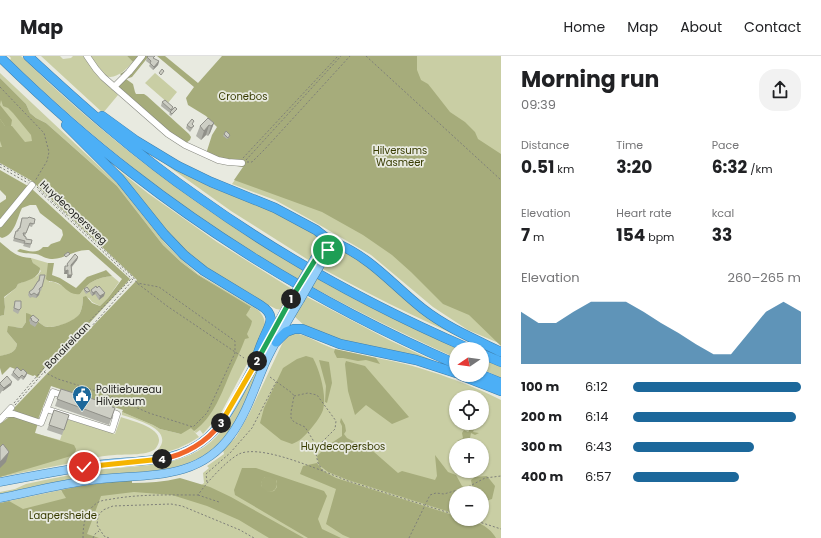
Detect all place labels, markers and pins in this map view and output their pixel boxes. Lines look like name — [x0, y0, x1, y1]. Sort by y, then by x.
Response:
pin — [311, 233, 345, 267]
pin: 1 — [281, 289, 301, 309]
pin: 2 — [247, 351, 267, 371]
place label: Politiebureau Hilversum — [96, 382, 162, 409]
public building icon: Politiebureau Hilversum — [71, 384, 93, 412]
pin: 3 — [211, 413, 231, 433]
pin: 4 — [152, 449, 172, 469]
pin — [67, 450, 101, 484]

